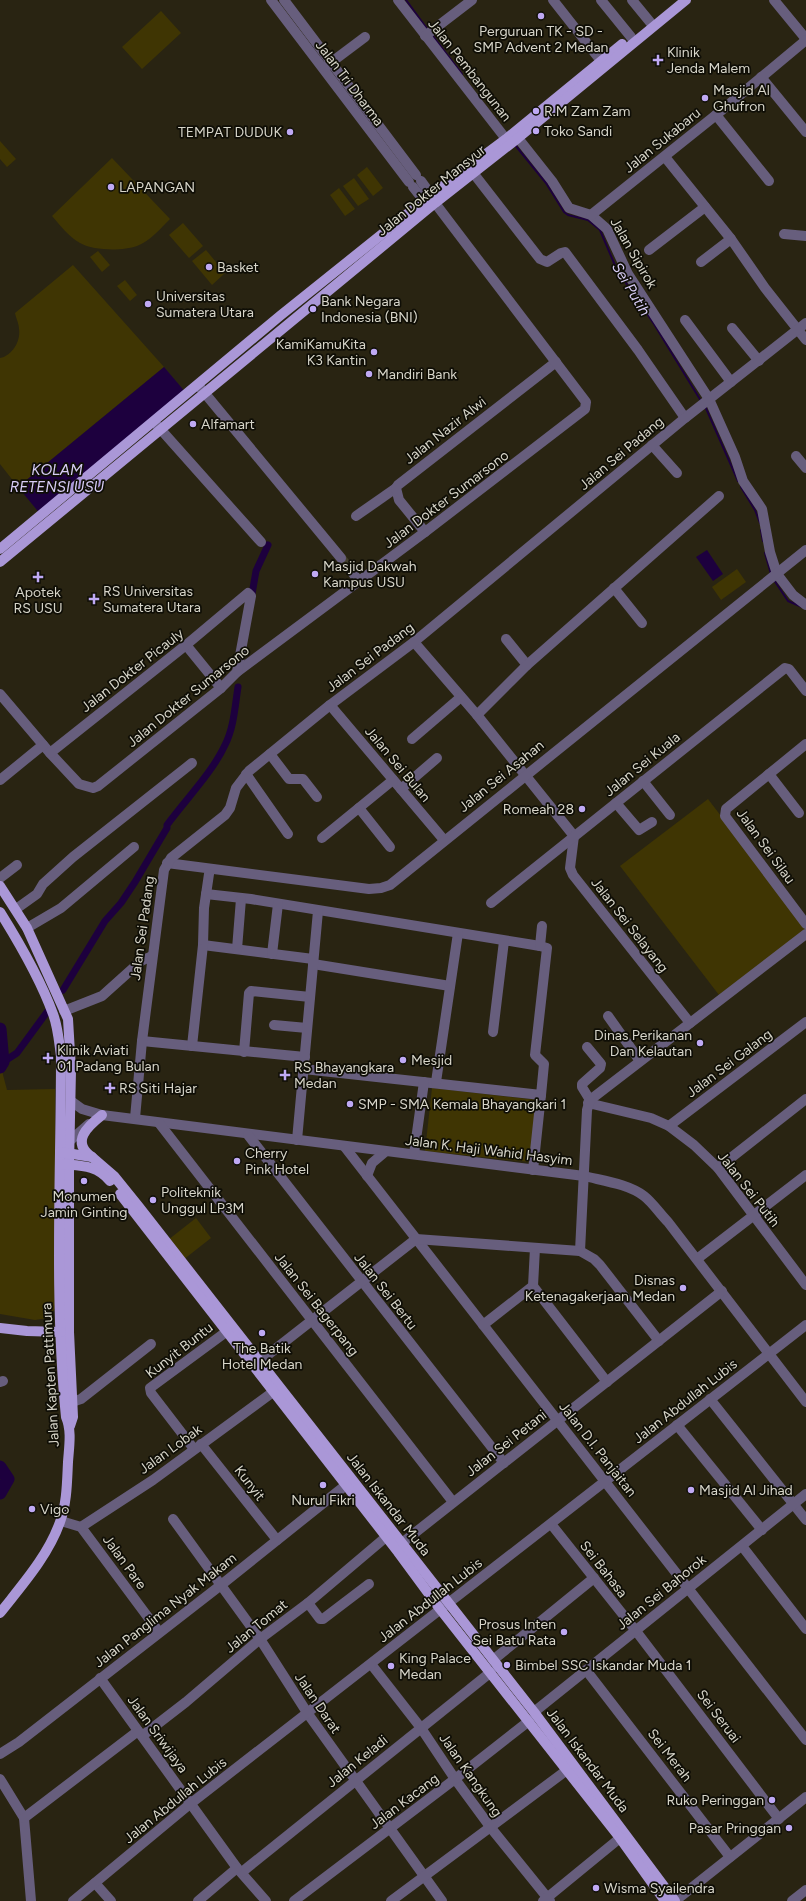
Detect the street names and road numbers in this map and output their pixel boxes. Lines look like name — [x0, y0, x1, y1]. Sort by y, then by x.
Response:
street label: Jalan Pembangunan — [424, 16, 515, 125]
street label: Jalan Tri Dharma — [312, 37, 387, 129]
street label: Jalan Sukabaru — [620, 104, 704, 177]
street label: Jalan Dokter Mansyur — [374, 141, 489, 239]
street label: Jalan Sipirok — [606, 215, 661, 292]
street label: Jalan Nazir Alwi — [401, 393, 490, 468]
street label: Jalan Sei Padang — [576, 413, 667, 494]
street label: Jalan Dokter Sumarsono — [380, 447, 512, 552]
street label: Jalan Sei Padang — [323, 619, 417, 696]
street label: Jalan Dokter Picauly — [78, 625, 188, 716]
street label: Jalan Dokter Sumarsono — [124, 642, 253, 751]
street label: Jalan Sei Bulan — [361, 723, 434, 806]
street label: Jalan Sei Kuala — [601, 729, 684, 800]
street label: Jalan Sei Asahan — [455, 737, 547, 816]
street label: Jalan Sei Silau — [733, 805, 799, 887]
street label: Jalan Sei Padang — [127, 875, 158, 981]
street label: Jalan Sei Selayang — [587, 875, 672, 976]
street label: Jalan Sei Galang — [683, 1026, 775, 1101]
street label: Jalan K. Haji Wahid Hasyim — [404, 1132, 574, 1169]
street label: Jalan Sei Putih — [714, 1148, 783, 1231]
street label: Jalan Sei Bagerpang — [271, 1249, 362, 1359]
street label: Jalan Sei Bertu — [350, 1249, 421, 1333]
street label: Jalan Kapten Pattimura — [38, 1302, 63, 1448]
street label: Kunyit Buntu — [142, 1319, 216, 1382]
street label: Jalan Abdullah Lubis — [630, 1356, 741, 1447]
street label: Jalan D.I. Panjaitan — [555, 1398, 640, 1500]
street label: Jalan Sei Petani — [463, 1407, 550, 1480]
street label: Jalan Lobak — [136, 1421, 205, 1478]
street label: Jalan Iskandar Muda — [343, 1449, 434, 1559]
street label: Kunyit — [231, 1462, 269, 1504]
street label: Jalan Pare — [99, 1532, 150, 1593]
street label: Sei Bahasa — [576, 1538, 631, 1601]
street label: Jalan Panglima Nyak Makam — [91, 1549, 240, 1671]
street label: Jalan Sei Bahorok — [613, 1551, 710, 1634]
street label: Jalan Abdullah Lubis — [375, 1555, 486, 1646]
street label: Jalan Tomat — [222, 1596, 291, 1657]
street label: Jalan Darat — [291, 1670, 344, 1737]
street label: Sei Seruai — [693, 1686, 744, 1746]
street label: Jalan Sriwijaya — [124, 1692, 191, 1776]
street label: Jalan Iskandar Muda — [543, 1705, 632, 1816]
street label: Sei Merah — [644, 1726, 696, 1785]
street label: Jalan Kangkung — [435, 1730, 506, 1820]
street label: Jalan Keladi — [323, 1732, 391, 1791]
street label: Jalan Abdullah Lubis — [121, 1754, 230, 1847]
street label: Jalan Kacang — [366, 1770, 442, 1833]

